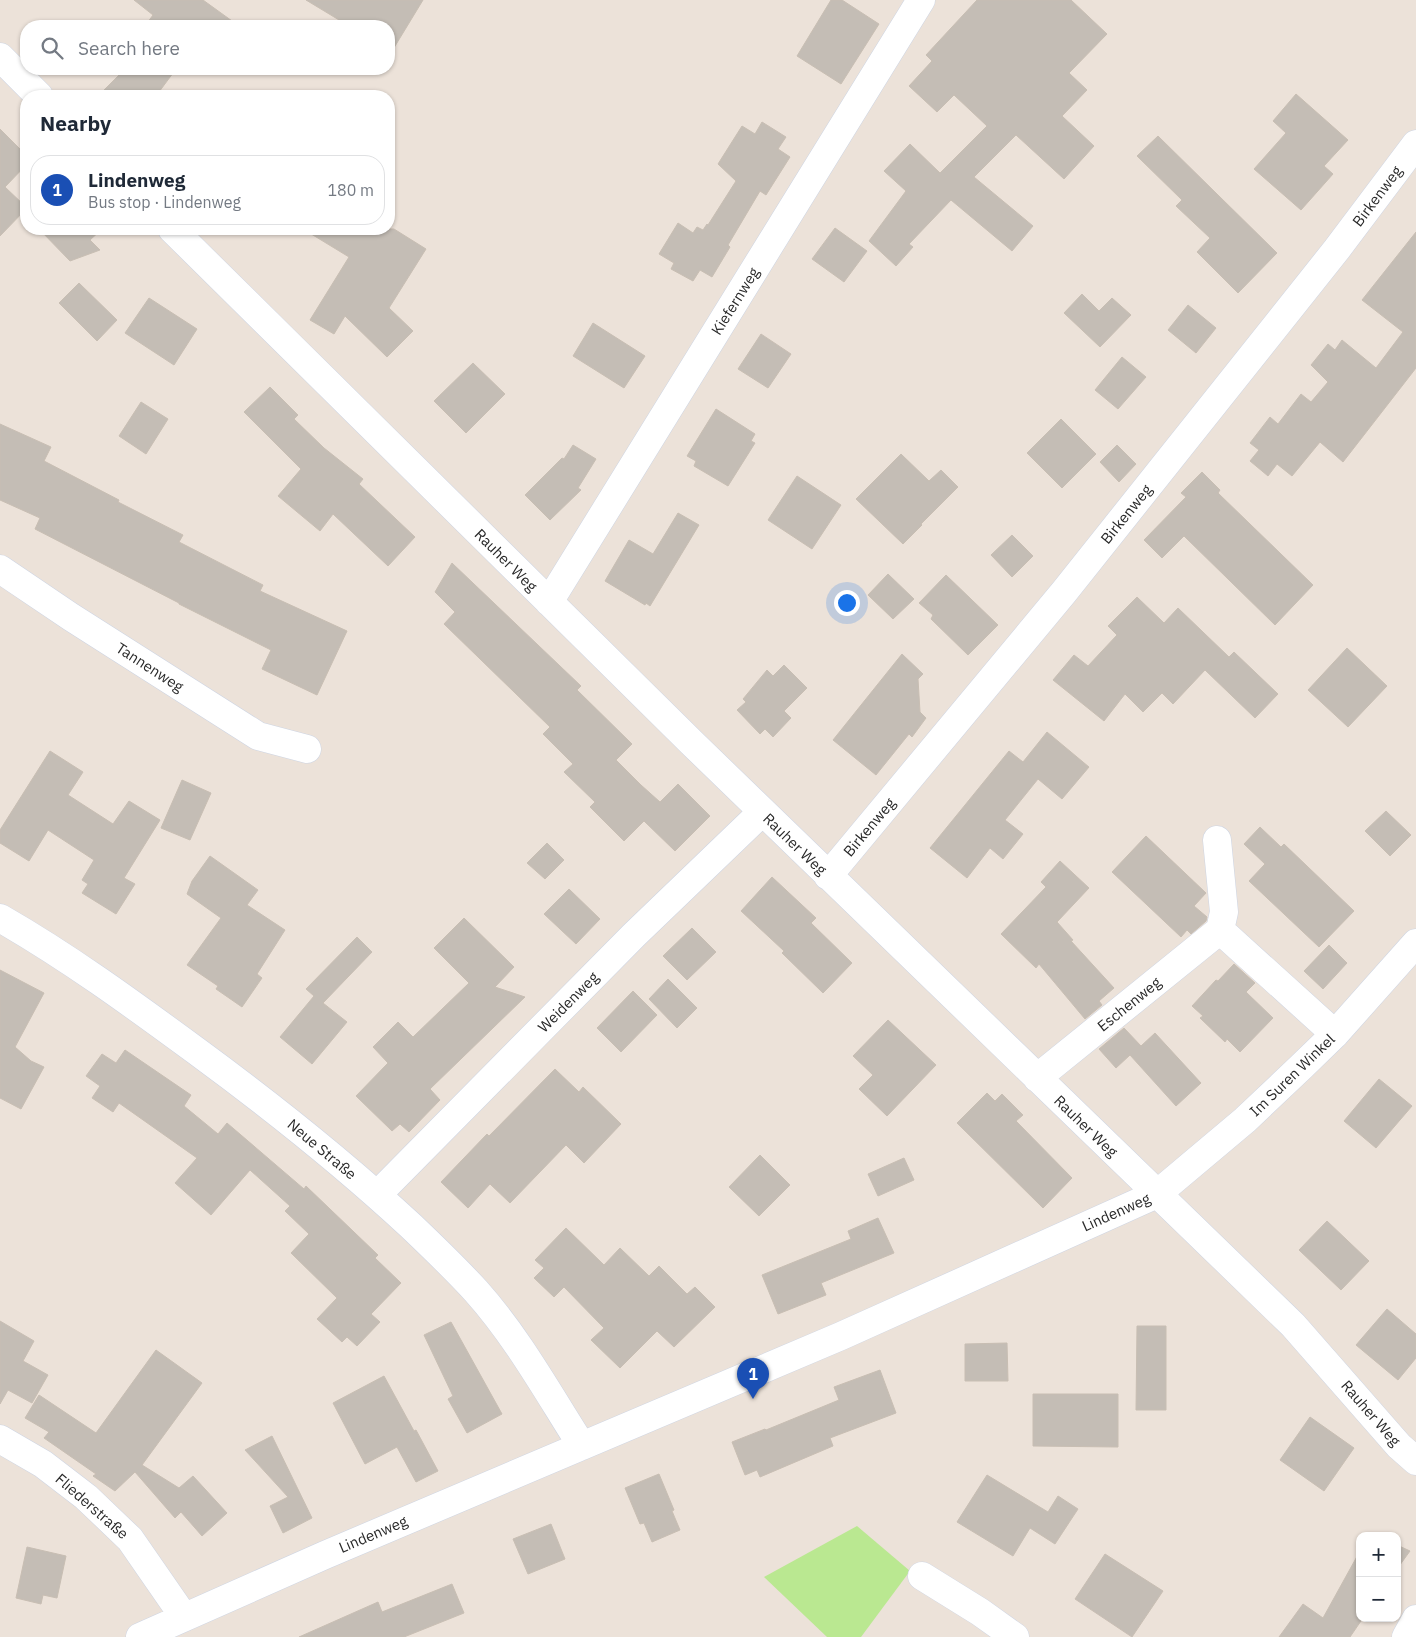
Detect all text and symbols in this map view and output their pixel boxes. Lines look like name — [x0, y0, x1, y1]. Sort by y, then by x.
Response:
search box — [20, 20, 395, 75]
icon: search — [38, 34, 66, 62]
text: Search here — [78, 36, 180, 60]
text: Nearby — [40, 109, 111, 137]
street label: Birkenweg — [1348, 162, 1406, 230]
text: Lindenweg — [88, 168, 185, 192]
text: 1 — [52, 180, 62, 200]
text: 180 m — [327, 180, 374, 200]
text: Bus stop · Lindenweg — [88, 192, 241, 212]
street label: Kiefernweg — [707, 264, 763, 338]
street label: Birkenweg — [1096, 480, 1156, 548]
street label: Rauher Weg — [471, 525, 541, 595]
your location — [834, 590, 860, 616]
street label: Tannenweg — [113, 638, 187, 696]
street label: Birkenweg — [839, 794, 899, 860]
street label: Rauher Weg — [759, 809, 831, 879]
street label: Weidenweg — [534, 968, 602, 1036]
street label: Eschenweg — [1093, 973, 1165, 1035]
street label: Im Suren Winkel — [1245, 1030, 1339, 1120]
street label: Rauher Weg — [1050, 1091, 1122, 1161]
street label: Neue Straße — [284, 1115, 360, 1183]
street label: Lindenweg — [1079, 1188, 1153, 1235]
pin: 1 — [737, 1358, 769, 1399]
street label: Rauher Weg — [1337, 1376, 1405, 1450]
street label: Fliederstraße — [52, 1469, 132, 1543]
street label: Lindenweg — [336, 1511, 410, 1557]
map controls — [1356, 1532, 1401, 1622]
button: + — [1356, 1532, 1401, 1577]
button: − — [1356, 1577, 1401, 1622]

